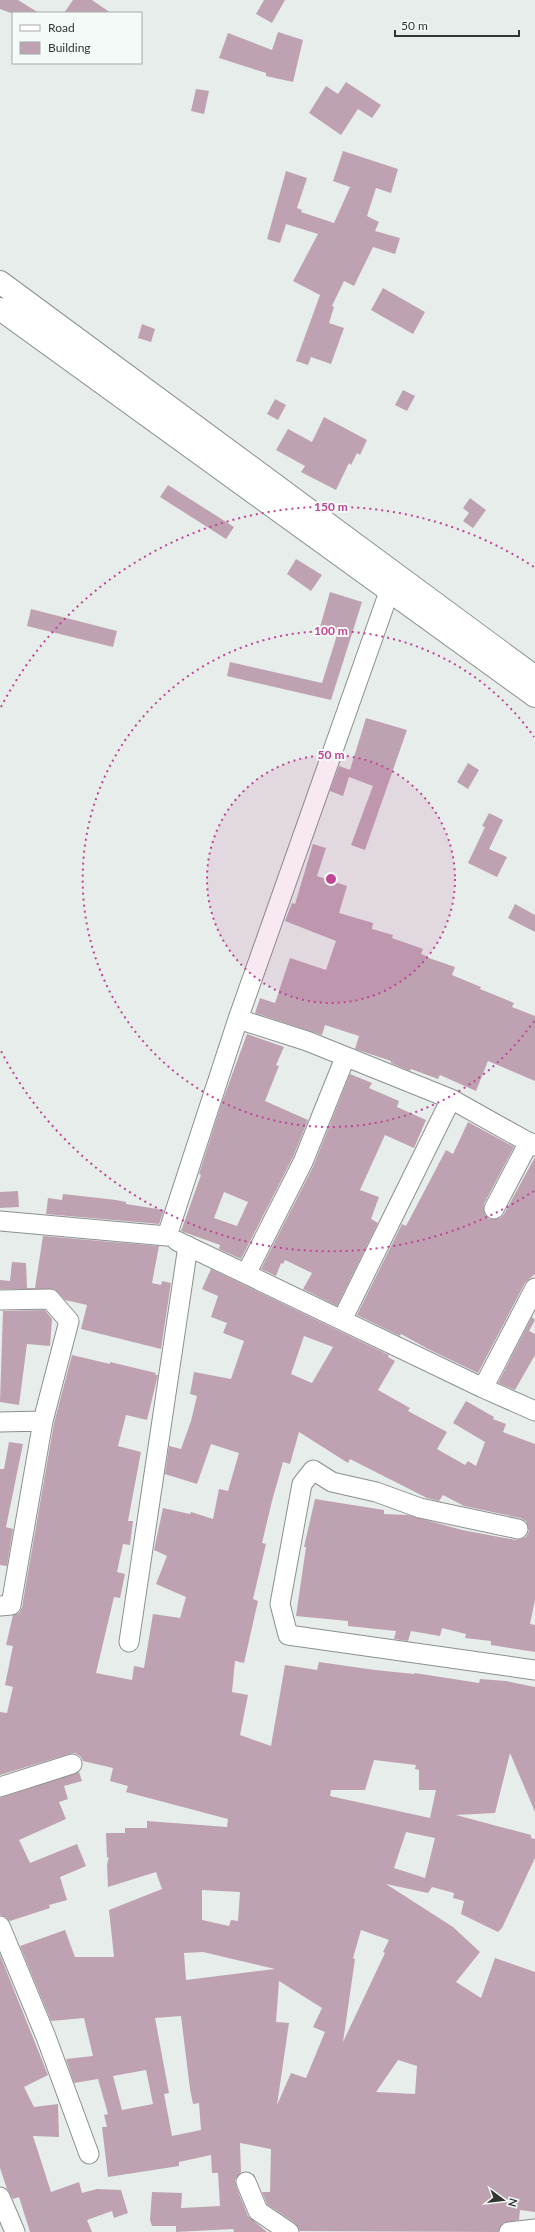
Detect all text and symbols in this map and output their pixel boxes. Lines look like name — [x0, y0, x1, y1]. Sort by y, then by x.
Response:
legend — [12, 12, 142, 64]
scale bar — [395, 12, 519, 38]
text: 50 m — [401, 18, 428, 33]
text: Road — [48, 20, 75, 35]
text: Building — [48, 40, 91, 55]
text: 150 m — [314, 499, 348, 514]
text: 100 m — [314, 623, 348, 638]
text: 50 m — [318, 747, 344, 762]
centre of rings — [324, 872, 338, 886]
north arrow — [483, 2180, 523, 2220]
text: N — [506, 2197, 521, 2208]

